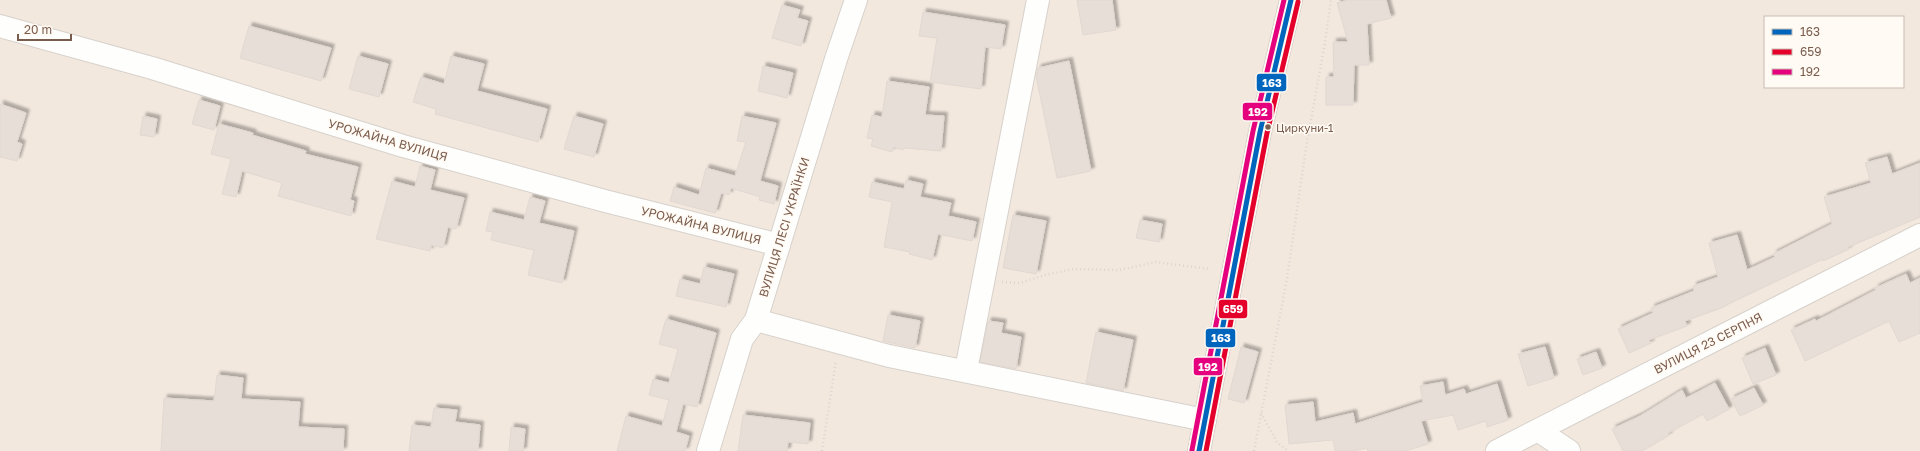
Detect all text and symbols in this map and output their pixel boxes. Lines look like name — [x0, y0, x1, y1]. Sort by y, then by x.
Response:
scale bar — [18, 16, 71, 42]
legend — [1764, 16, 1904, 88]
text: 20 m — [24, 22, 52, 37]
text: 163 — [1800, 24, 1820, 39]
text: 659 — [1800, 44, 1821, 59]
text: 192 — [1800, 64, 1820, 79]
line badge: 163 — [1256, 73, 1287, 92]
text: 163 — [1262, 76, 1282, 89]
line badge: 192 — [1242, 102, 1273, 121]
text: 192 — [1248, 105, 1268, 118]
street label: УРОЖАЙНА ВУЛИЦЯ — [326, 116, 450, 164]
place label: Циркуни-1 — [1276, 121, 1333, 134]
marker: Циркуни-1 — [1263, 122, 1273, 132]
street label: ВУЛИЦЯ ЛЕСІ УКРАЇНКИ — [756, 155, 812, 299]
street label: УРОЖАЙНА ВУЛИЦЯ — [639, 203, 763, 247]
line badge: 659 — [1218, 299, 1248, 319]
text: 659 — [1223, 302, 1243, 315]
street label: ВУЛИЦЯ 23 СЕРПНЯ — [1651, 309, 1765, 377]
line badge: 163 — [1205, 328, 1236, 348]
text: 163 — [1211, 331, 1231, 344]
line badge: 192 — [1193, 357, 1223, 376]
text: 192 — [1198, 360, 1218, 373]

